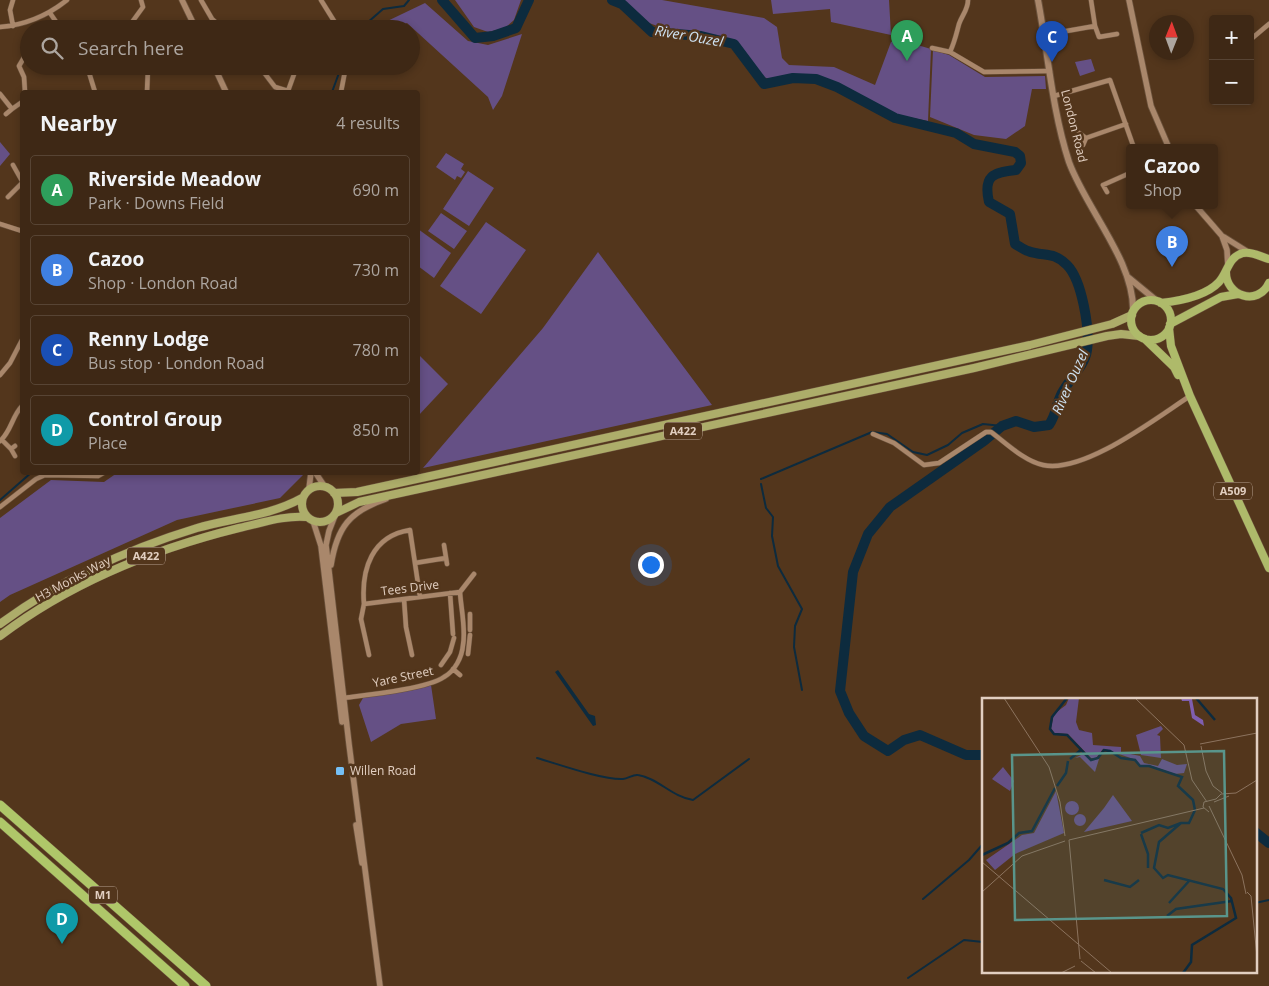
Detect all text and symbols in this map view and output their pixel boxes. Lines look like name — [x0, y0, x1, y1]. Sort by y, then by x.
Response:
north arrow — [1149, 15, 1194, 60]
map controls — [1209, 15, 1254, 105]
button: + — [1209, 15, 1254, 60]
search box — [20, 20, 420, 75]
water label: River Ouzel — [653, 20, 725, 51]
pin: A — [891, 20, 923, 61]
pin: C — [1036, 21, 1068, 62]
icon: search — [38, 34, 66, 62]
text: Search here — [78, 35, 184, 61]
button: − — [1209, 60, 1254, 105]
street label: London Road — [1057, 88, 1092, 164]
text: Nearby — [40, 109, 117, 137]
text: 4 results — [336, 112, 400, 134]
popup — [1126, 144, 1218, 209]
text: Cazoo — [1144, 153, 1200, 179]
text: Riverside Meadow — [88, 166, 261, 192]
text: A — [51, 179, 63, 201]
text: 690 m — [353, 179, 399, 201]
text: Shop — [1144, 179, 1182, 201]
text: Park · Downs Field — [88, 192, 224, 214]
pin: B — [1156, 226, 1188, 267]
text: Cazoo — [88, 246, 144, 272]
text: B — [52, 259, 62, 281]
text: 730 m — [353, 259, 399, 281]
text: Shop · London Road — [88, 272, 238, 294]
text: Renny Lodge — [88, 326, 209, 352]
text: C — [52, 339, 62, 361]
text: 780 m — [353, 339, 399, 361]
water label: River Ouzel — [1047, 346, 1092, 417]
text: Bus stop · London Road — [88, 352, 265, 374]
text: Control Group — [88, 406, 222, 432]
text: D — [51, 419, 63, 441]
text: 850 m — [353, 419, 399, 441]
road number: A422 — [664, 422, 702, 440]
text: Place — [88, 432, 127, 454]
road number: A509 — [1214, 482, 1252, 500]
road number: A422 — [127, 548, 165, 564]
street label: H3 Monks Way — [32, 551, 114, 606]
your location — [638, 552, 664, 578]
street label: Tees Drive — [380, 575, 440, 599]
street label: Yare Street — [371, 662, 435, 691]
inset map — [982, 698, 1256, 974]
place label: Willen Road — [350, 762, 416, 779]
marker: Willen Road — [334, 765, 346, 777]
road number: M1 — [89, 886, 117, 904]
pin: D — [46, 903, 78, 944]

